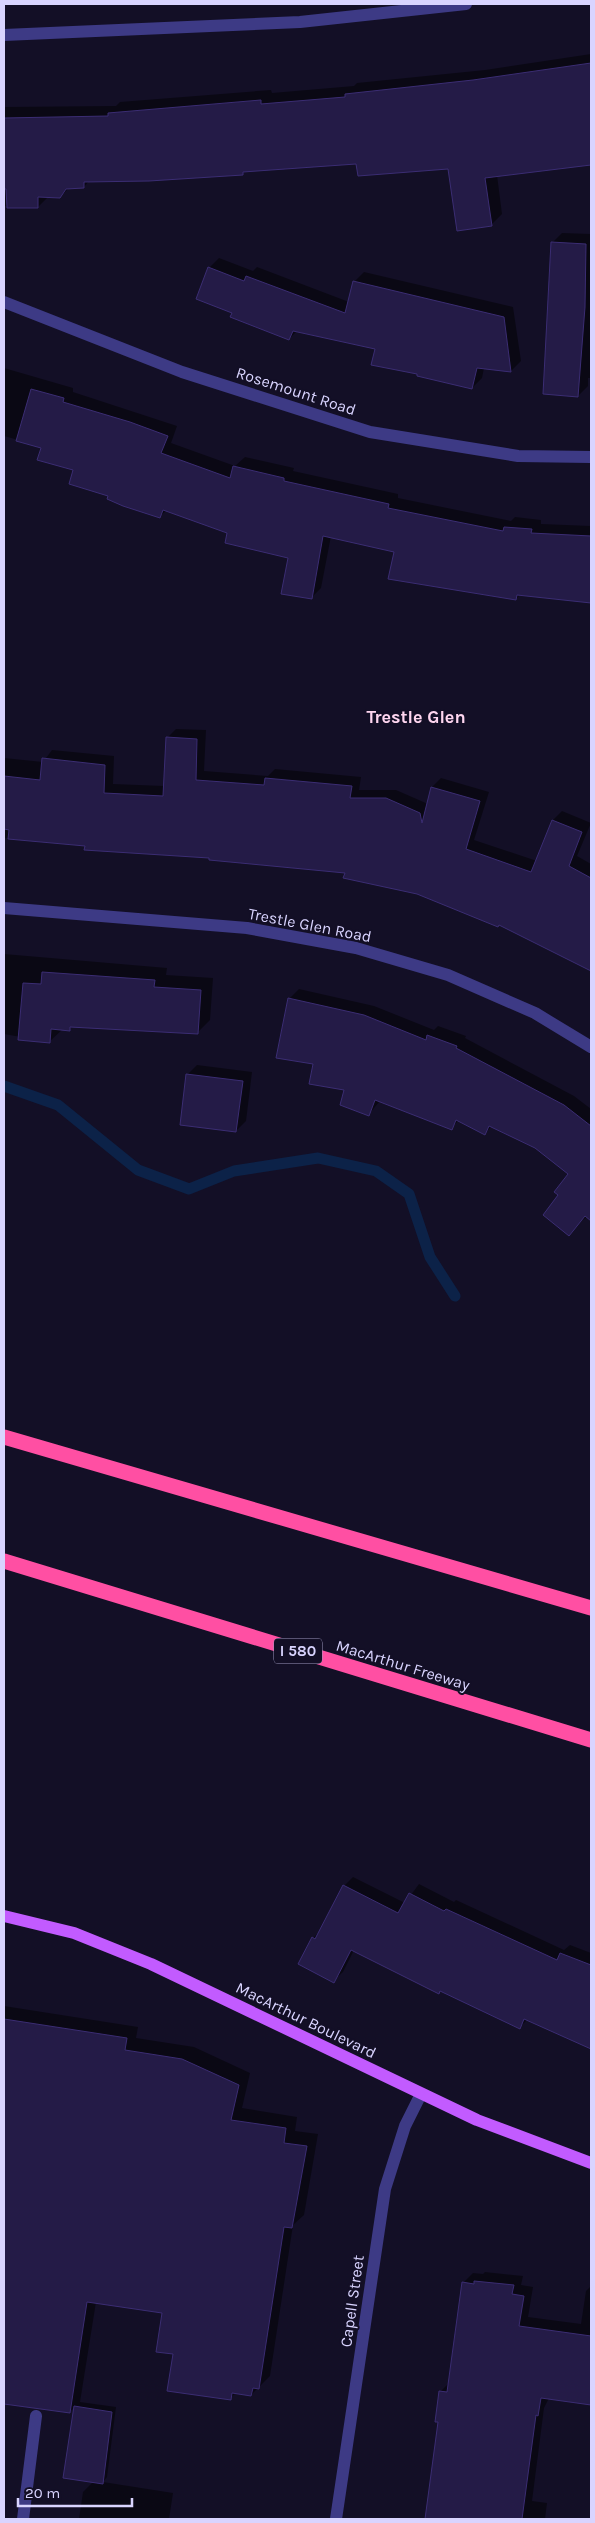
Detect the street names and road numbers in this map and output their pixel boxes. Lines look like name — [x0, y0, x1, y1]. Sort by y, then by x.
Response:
street label: Rosemount Road — [234, 363, 358, 419]
street label: Trestle Glen Road — [247, 904, 373, 946]
street label: MacArthur Freeway — [334, 1636, 473, 1695]
road number: I 580 — [274, 1638, 322, 1664]
street label: MacArthur Boulevard — [233, 1978, 379, 2062]
street label: Capell Street — [336, 2254, 368, 2348]

